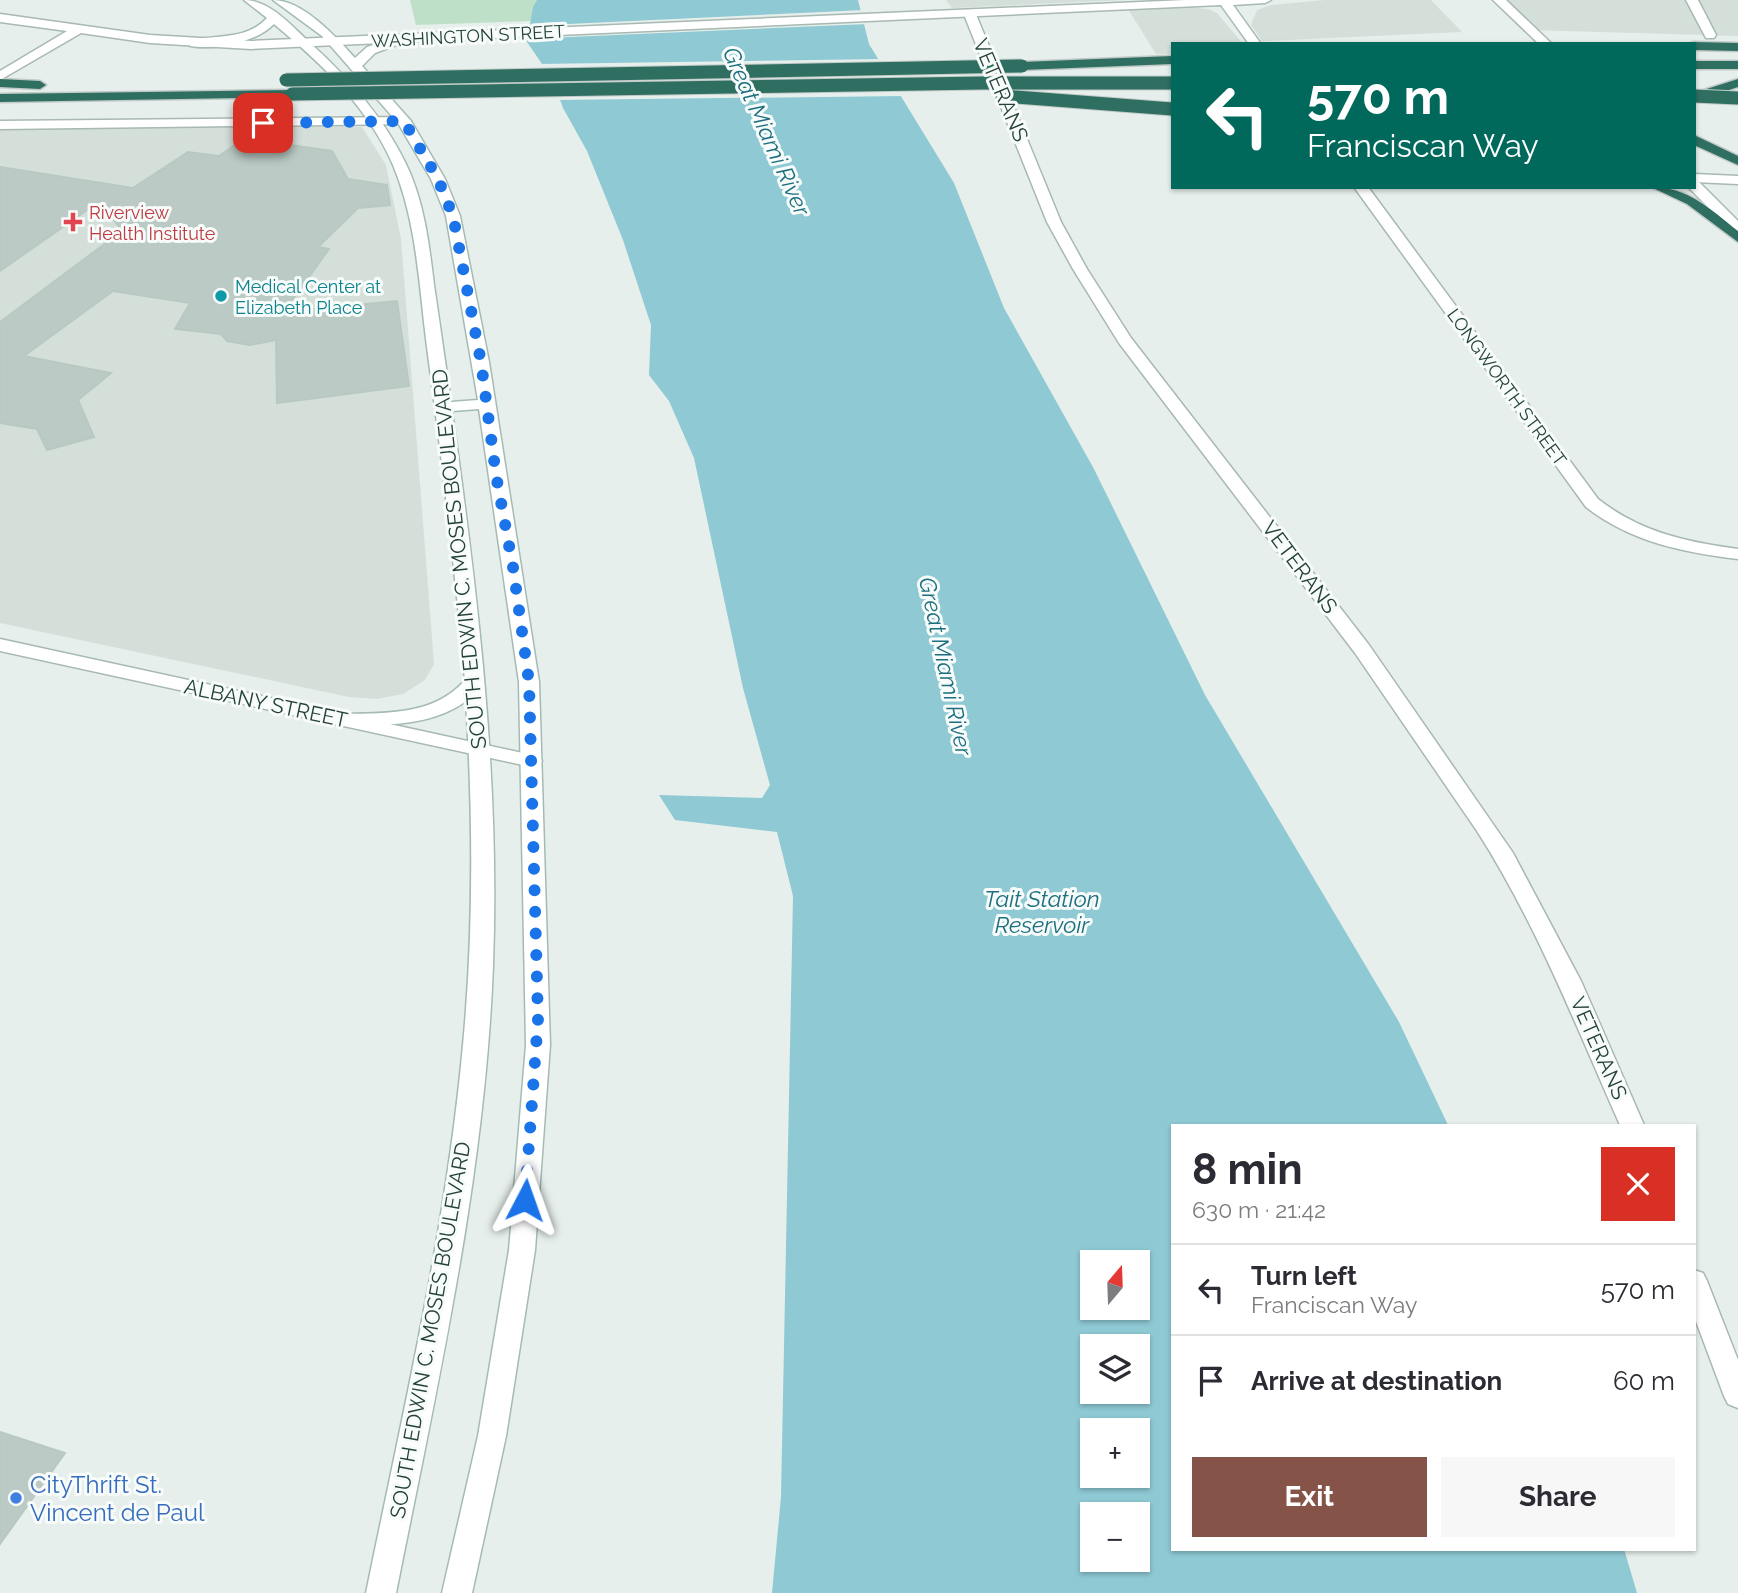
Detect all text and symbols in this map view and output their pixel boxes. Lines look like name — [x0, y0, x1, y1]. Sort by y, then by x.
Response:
street label: WASHINGTON STREET — [371, 20, 565, 52]
street label: VETERANS — [968, 35, 1034, 145]
water label: Great Miami River — [718, 42, 817, 221]
text: 570 m — [1307, 68, 1449, 125]
icon: left — [1192, 70, 1283, 161]
pin — [233, 93, 293, 153]
icon: arrive — [244, 104, 282, 142]
text: Franciscan Way — [1307, 127, 1539, 164]
place label: Riverview Health Institute — [89, 202, 216, 244]
marker: Riverview Health Institute — [63, 212, 83, 232]
place label: Medical Center at Elizabeth Place — [235, 276, 381, 318]
marker: Medical Center at Elizabeth Place — [213, 288, 229, 304]
street label: LONGWORTH STREET — [1443, 304, 1571, 470]
street label: SOUTH EDWIN C. MOSES BOULEVARD — [427, 368, 491, 750]
street label: VETERANS — [1257, 516, 1343, 618]
water label: Great Miami River — [914, 574, 978, 759]
street label: ALBANY STREET — [182, 673, 350, 733]
water label: Tait Station Reservoir — [984, 885, 1100, 938]
street label: VETERANS — [1565, 993, 1633, 1103]
street label: SOUTH EDWIN C. MOSES BOULEVARD — [385, 1140, 475, 1520]
text: 8 min — [1192, 1145, 1303, 1194]
button: close — [1601, 1147, 1675, 1221]
position arrow — [488, 1163, 562, 1237]
text: 630 m · 21:42 — [1192, 1196, 1326, 1223]
north arrow — [1080, 1250, 1150, 1320]
map controls — [1080, 1250, 1150, 1572]
text: Turn left — [1251, 1261, 1357, 1291]
icon: left — [1192, 1271, 1230, 1309]
text: 570 m — [1601, 1275, 1675, 1305]
text: Franciscan Way — [1251, 1291, 1418, 1318]
button: layers — [1080, 1334, 1150, 1404]
icon: arrive — [1192, 1362, 1230, 1400]
text: Arrive at destination — [1251, 1366, 1502, 1396]
text: 60 m — [1613, 1366, 1675, 1396]
button: + — [1080, 1418, 1150, 1488]
button: Exit — [1192, 1457, 1427, 1537]
button: Share — [1441, 1457, 1675, 1537]
place label: CityThrift St. Vincent de Paul — [30, 1470, 205, 1527]
marker: CityThrift St. Vincent de Paul — [8, 1490, 24, 1506]
button: − — [1080, 1502, 1150, 1572]

